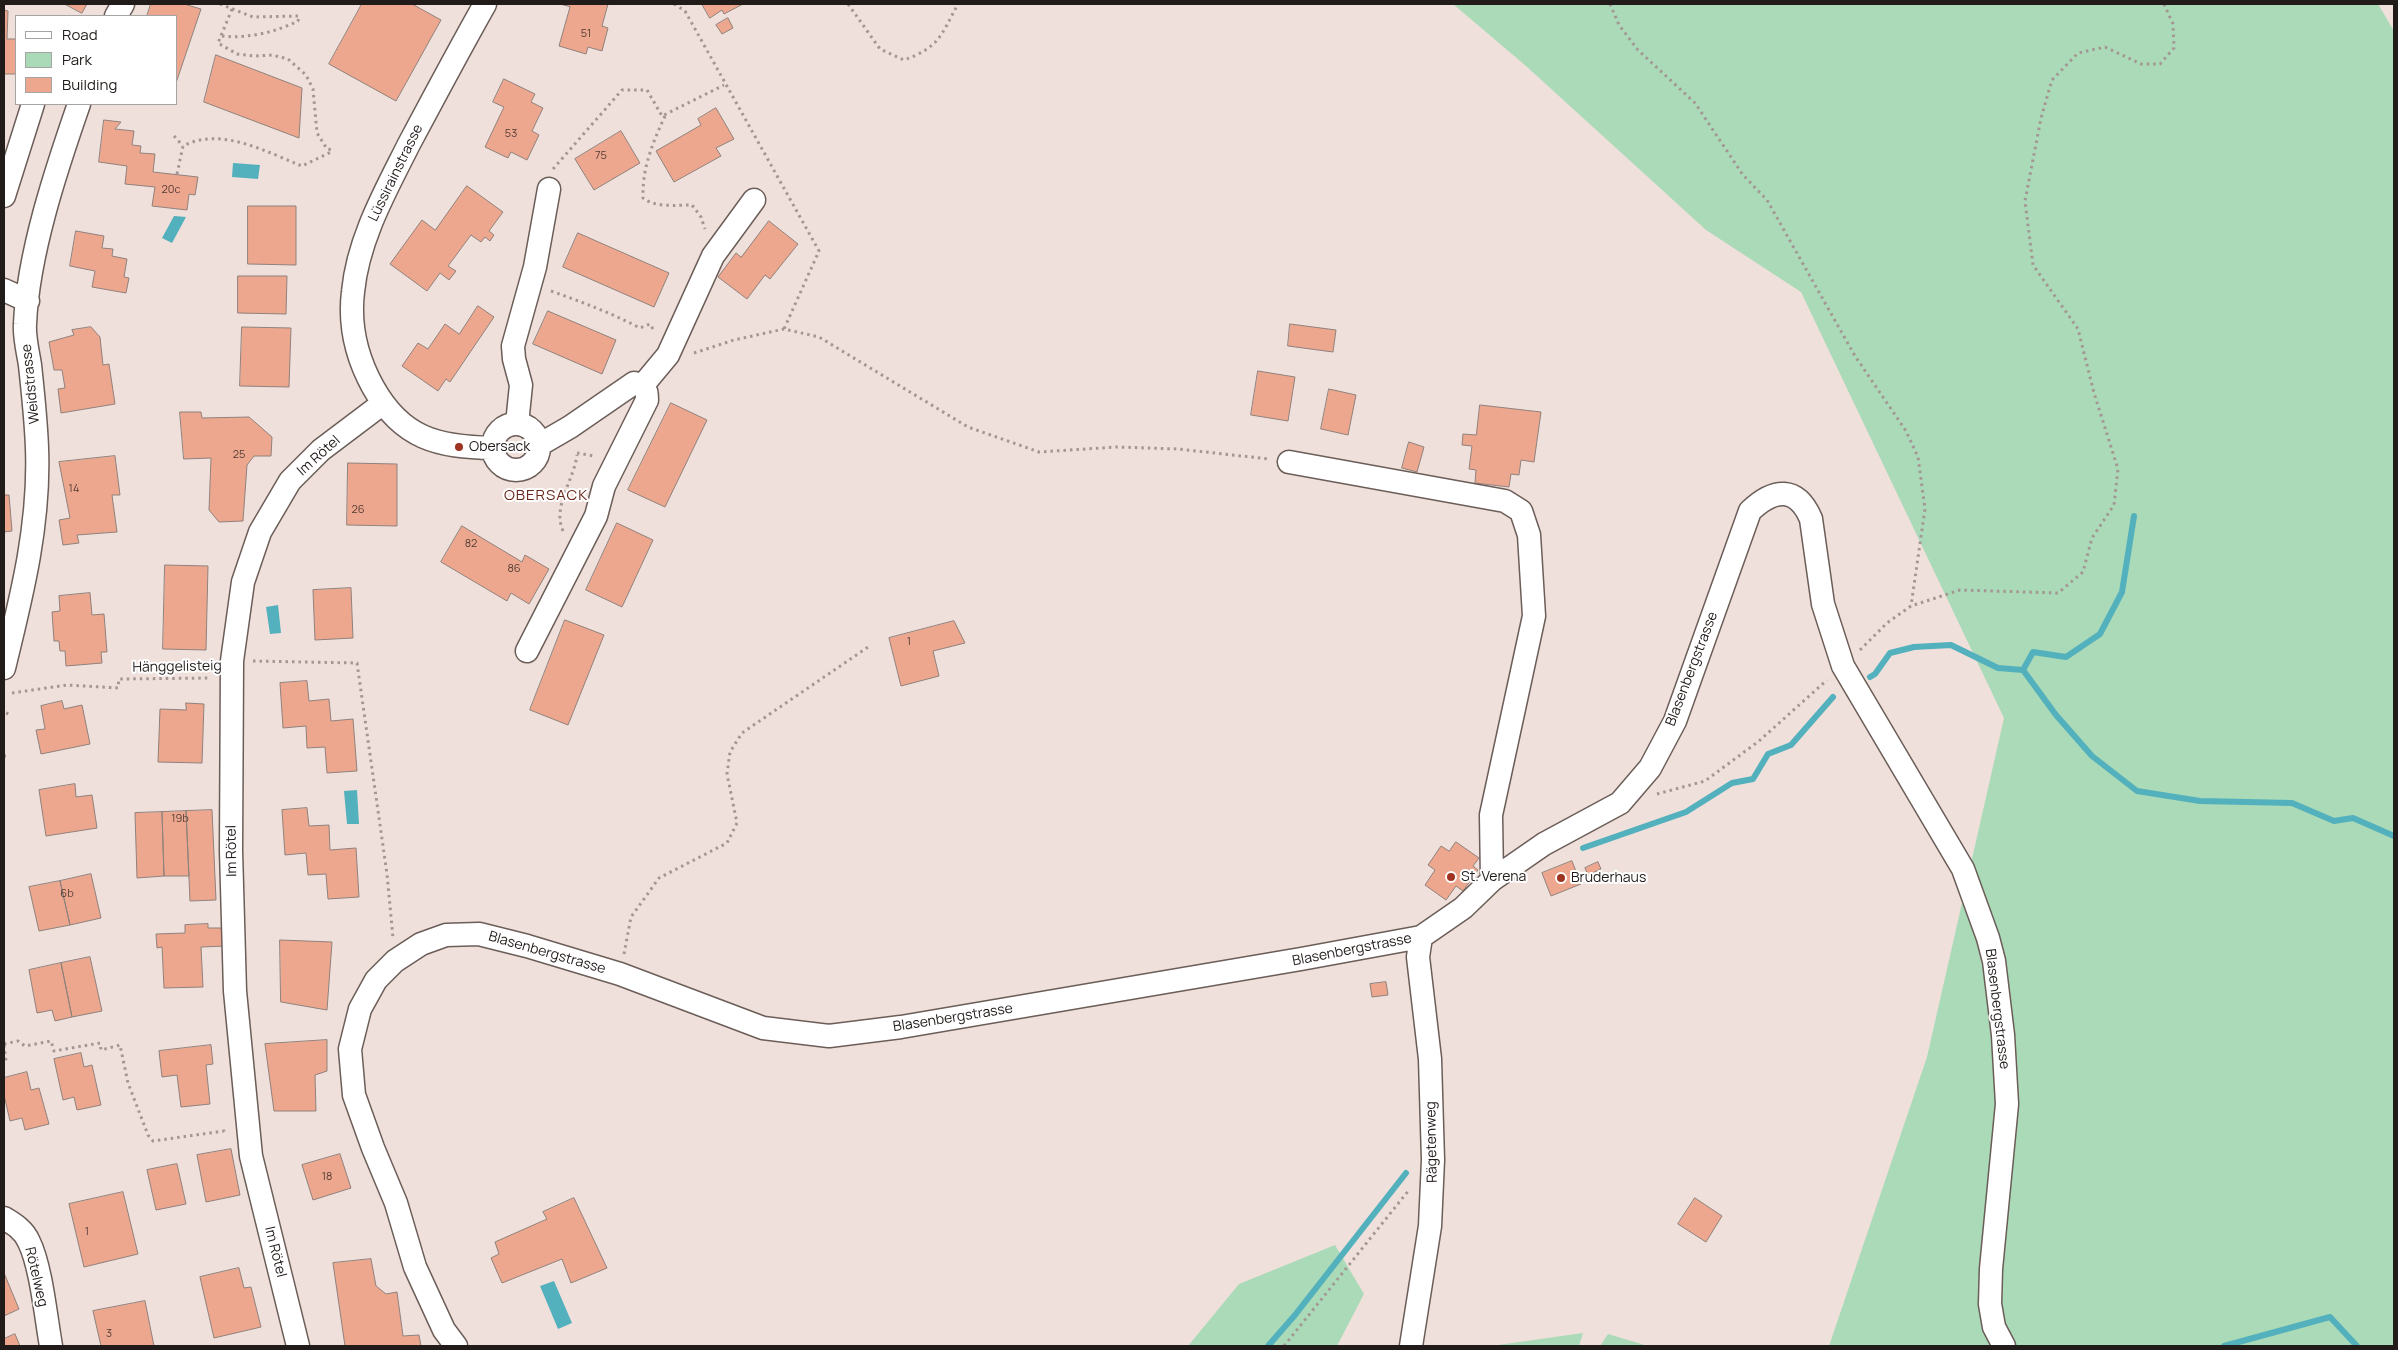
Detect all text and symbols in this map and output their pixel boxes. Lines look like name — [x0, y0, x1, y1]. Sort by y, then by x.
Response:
legend — [15, 15, 178, 105]
text: Road — [62, 24, 98, 45]
house number: 51 — [581, 27, 591, 41]
text: Park — [62, 49, 92, 70]
text: Building — [62, 74, 117, 95]
street label: Lüssirainstrasse — [365, 122, 427, 224]
house number: 53 — [505, 127, 517, 141]
house number: 75 — [595, 149, 607, 163]
house number: 20c — [161, 183, 181, 197]
street label: Weidstrasse — [18, 343, 44, 425]
street label: Im Rötel — [294, 432, 344, 480]
place label: Obersack — [469, 439, 530, 455]
marker: Obersack — [453, 441, 465, 453]
house number: 25 — [233, 448, 245, 462]
house number: 14 — [69, 482, 79, 496]
district label: OBERSACK — [503, 487, 589, 505]
house number: 26 — [351, 503, 365, 517]
house number: 82 — [465, 537, 477, 551]
house number: 86 — [507, 562, 521, 576]
street label: Blasenbergstrasse — [1662, 609, 1722, 729]
house number: 1 — [907, 635, 911, 649]
street label: Hänggelisteig — [132, 658, 222, 676]
house number: 19b — [171, 812, 189, 826]
street label: Im Rötel — [223, 825, 241, 877]
place label: St. Verena — [1461, 869, 1526, 885]
place label: Bruderhaus — [1571, 870, 1646, 886]
marker: St. Verena — [1445, 871, 1457, 883]
marker: Bruderhaus — [1555, 872, 1567, 884]
house number: 6b — [60, 887, 74, 901]
street label: Blasenbergstrasse — [486, 928, 608, 978]
street label: Blasenbergstrasse — [1291, 930, 1413, 970]
street label: Blasenbergstrasse — [1981, 948, 2013, 1070]
street label: Blasenbergstrasse — [892, 1000, 1014, 1036]
street label: Rägetenweg — [1423, 1101, 1441, 1183]
house number: 18 — [322, 1170, 332, 1184]
house number: 1 — [85, 1225, 89, 1239]
street label: Im Rötel — [261, 1225, 289, 1279]
street label: Rötelweg — [21, 1245, 51, 1309]
house number: 3 — [106, 1327, 112, 1341]

